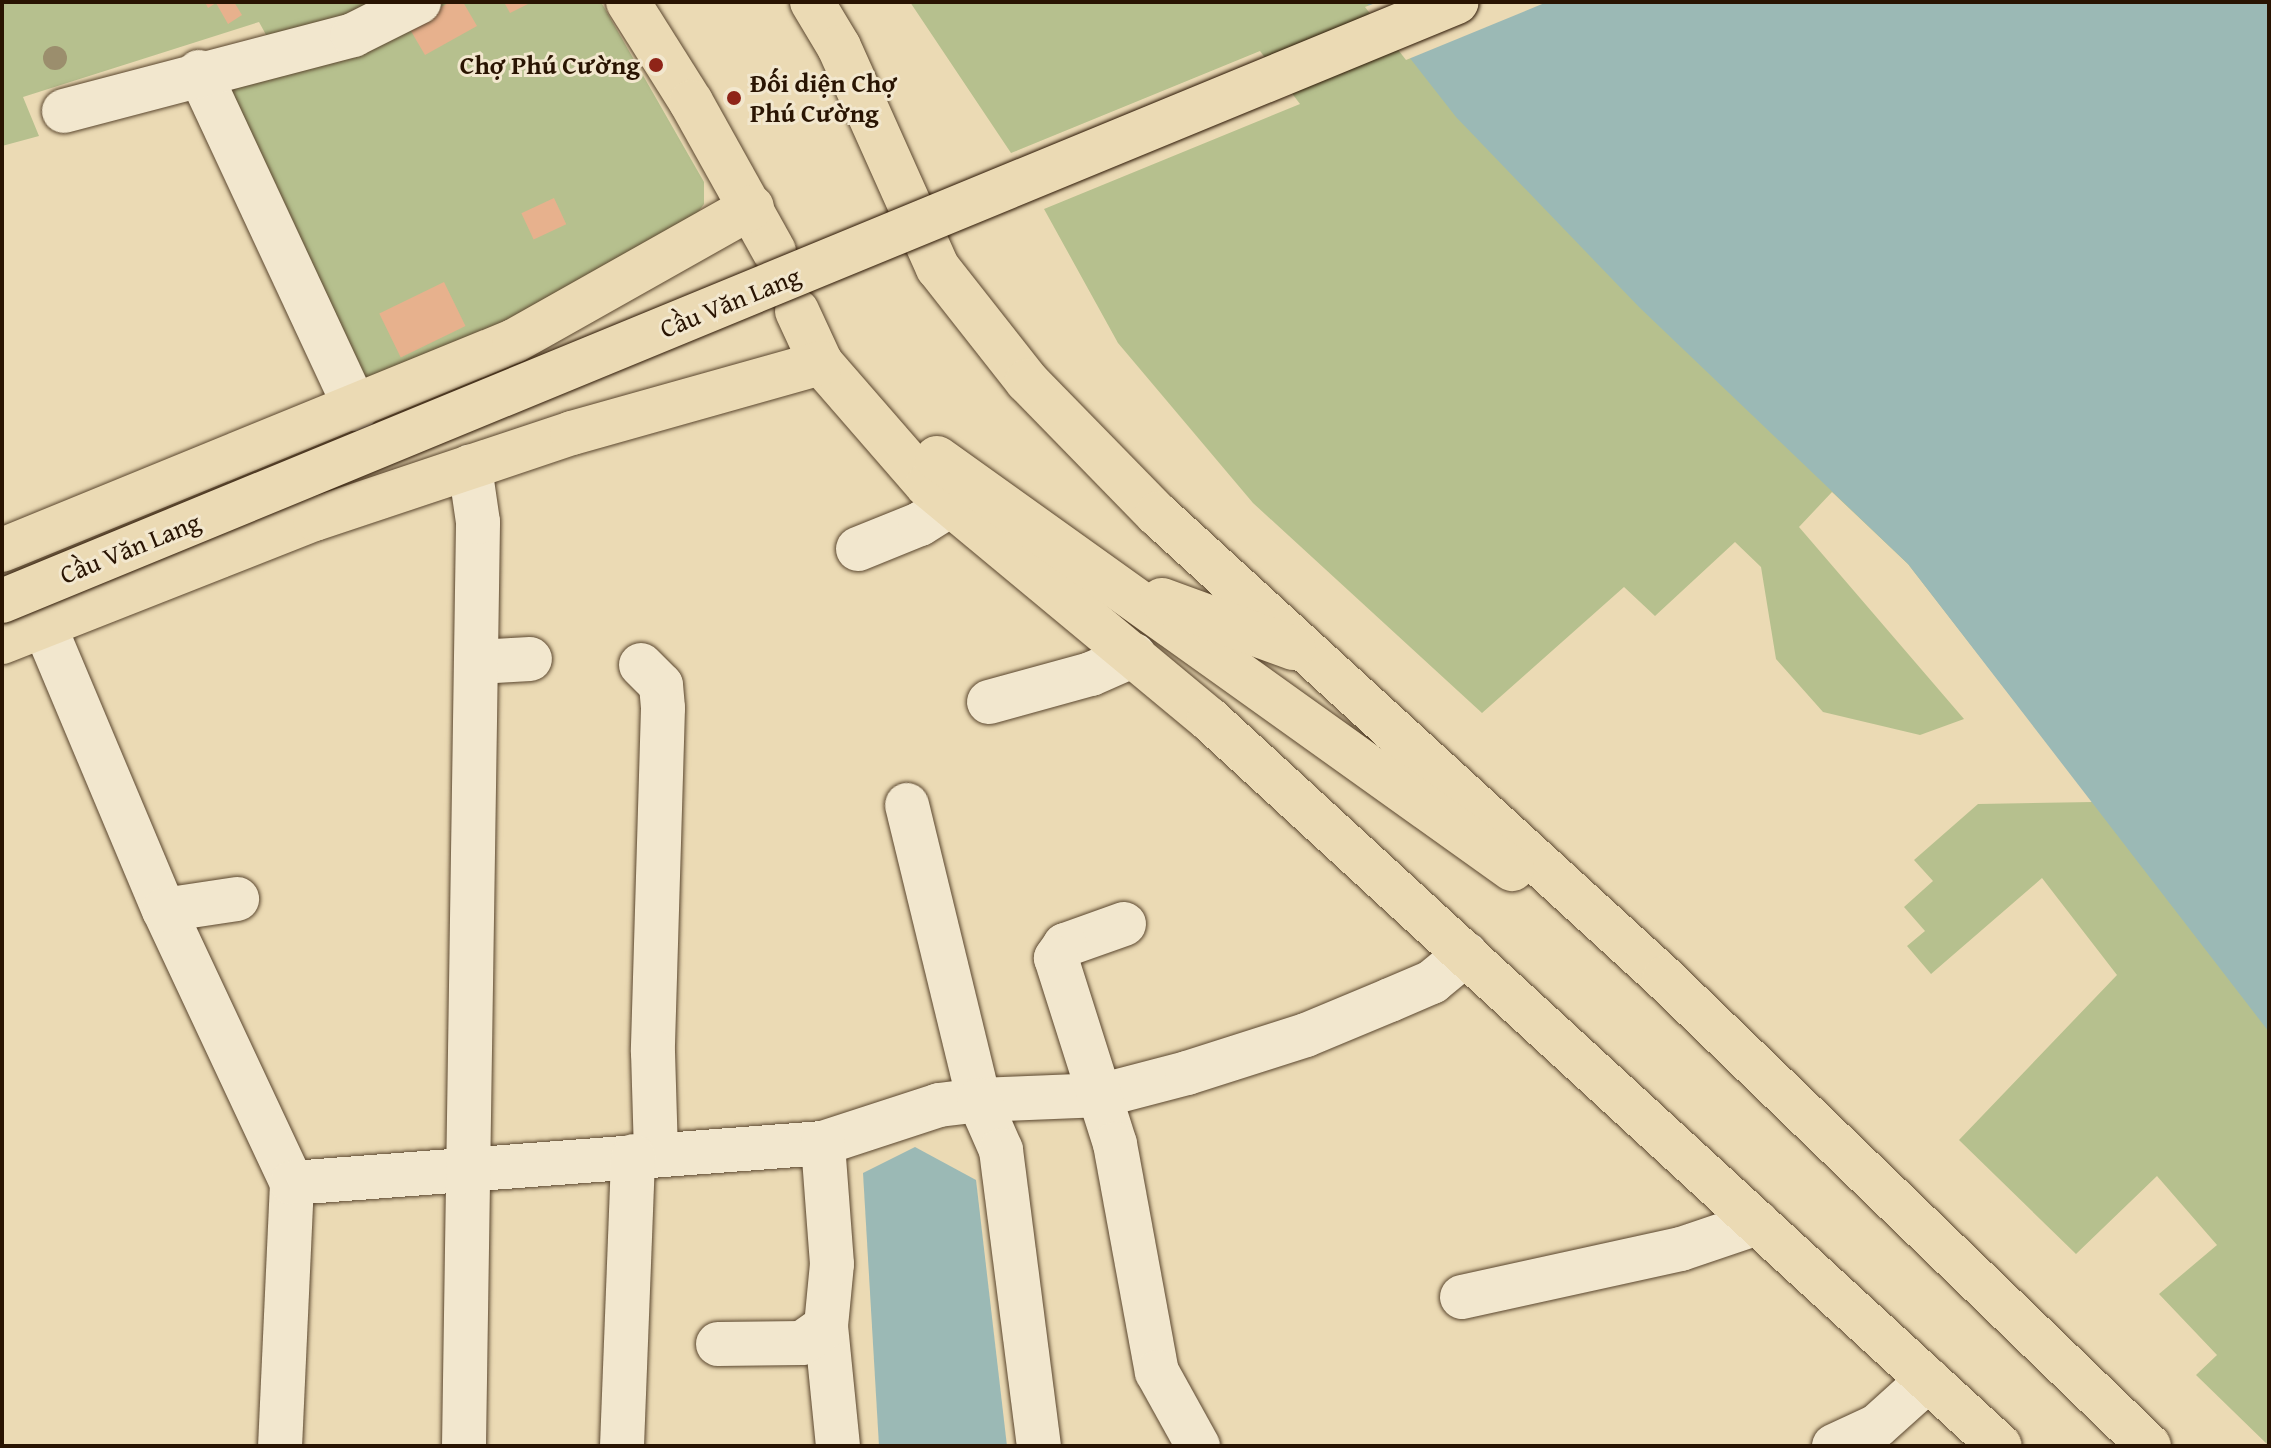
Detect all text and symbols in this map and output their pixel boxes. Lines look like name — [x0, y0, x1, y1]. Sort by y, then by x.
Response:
place label: Chợ Phú Cường — [460, 49, 640, 81]
marker: Chợ Phú Cường — [647, 56, 665, 74]
place label: Đối diện Chợ Phú Cường — [750, 67, 897, 128]
marker: Đối diện Chợ Phú Cường — [725, 89, 743, 107]
street label: Cầu Văn Lang — [655, 260, 805, 344]
street label: Cầu Văn Lang — [55, 506, 205, 590]

